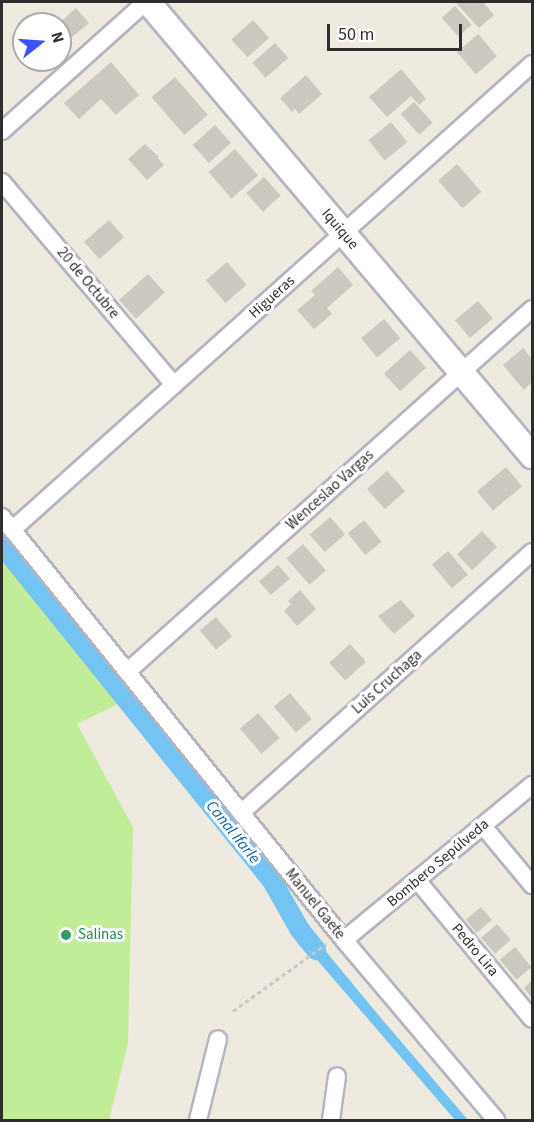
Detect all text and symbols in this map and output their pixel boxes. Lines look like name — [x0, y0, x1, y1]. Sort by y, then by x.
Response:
north arrow — [12, 12, 72, 72]
scale bar — [330, 12, 465, 50]
text: 50 m — [338, 22, 374, 47]
text: N — [45, 29, 69, 46]
street label: Iquique — [318, 205, 362, 253]
street label: 20 de Octubre — [53, 244, 123, 322]
street label: Higueras — [245, 272, 299, 322]
street label: Wenceslao Vargas — [283, 446, 377, 534]
street label: Luis Cruchaga — [348, 646, 426, 718]
water label: Canal Ifarle — [202, 797, 264, 867]
street label: Bombero Sepúlveda — [383, 815, 493, 911]
street label: Manuel Gaete — [281, 865, 349, 943]
street label: Pedro Lira — [448, 920, 502, 980]
place label: Salinas — [78, 926, 123, 944]
marker: Salinas — [59, 928, 73, 942]

